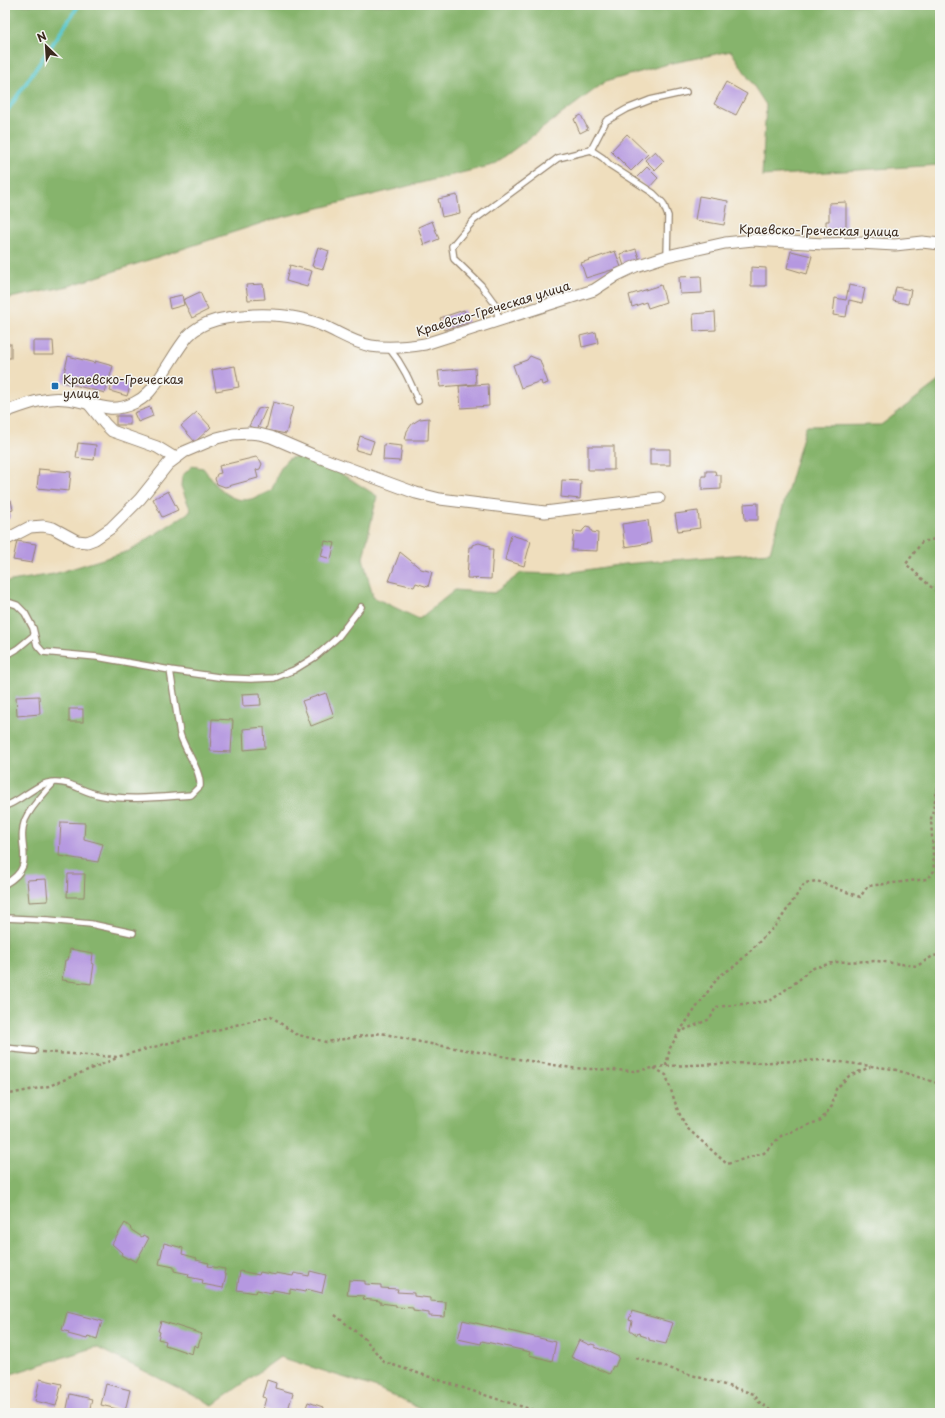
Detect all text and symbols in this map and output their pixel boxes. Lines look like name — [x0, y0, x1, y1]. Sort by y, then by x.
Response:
north arrow — [26, 26, 66, 66]
text: N — [34, 27, 49, 46]
street label: Краевско-Греческая улица — [739, 220, 900, 240]
street label: Краевско-Греческая улица — [414, 276, 573, 340]
place label: Краевско-Греческая улица — [63, 370, 184, 402]
marker: Краевско-Греческая улица — [50, 381, 60, 391]

